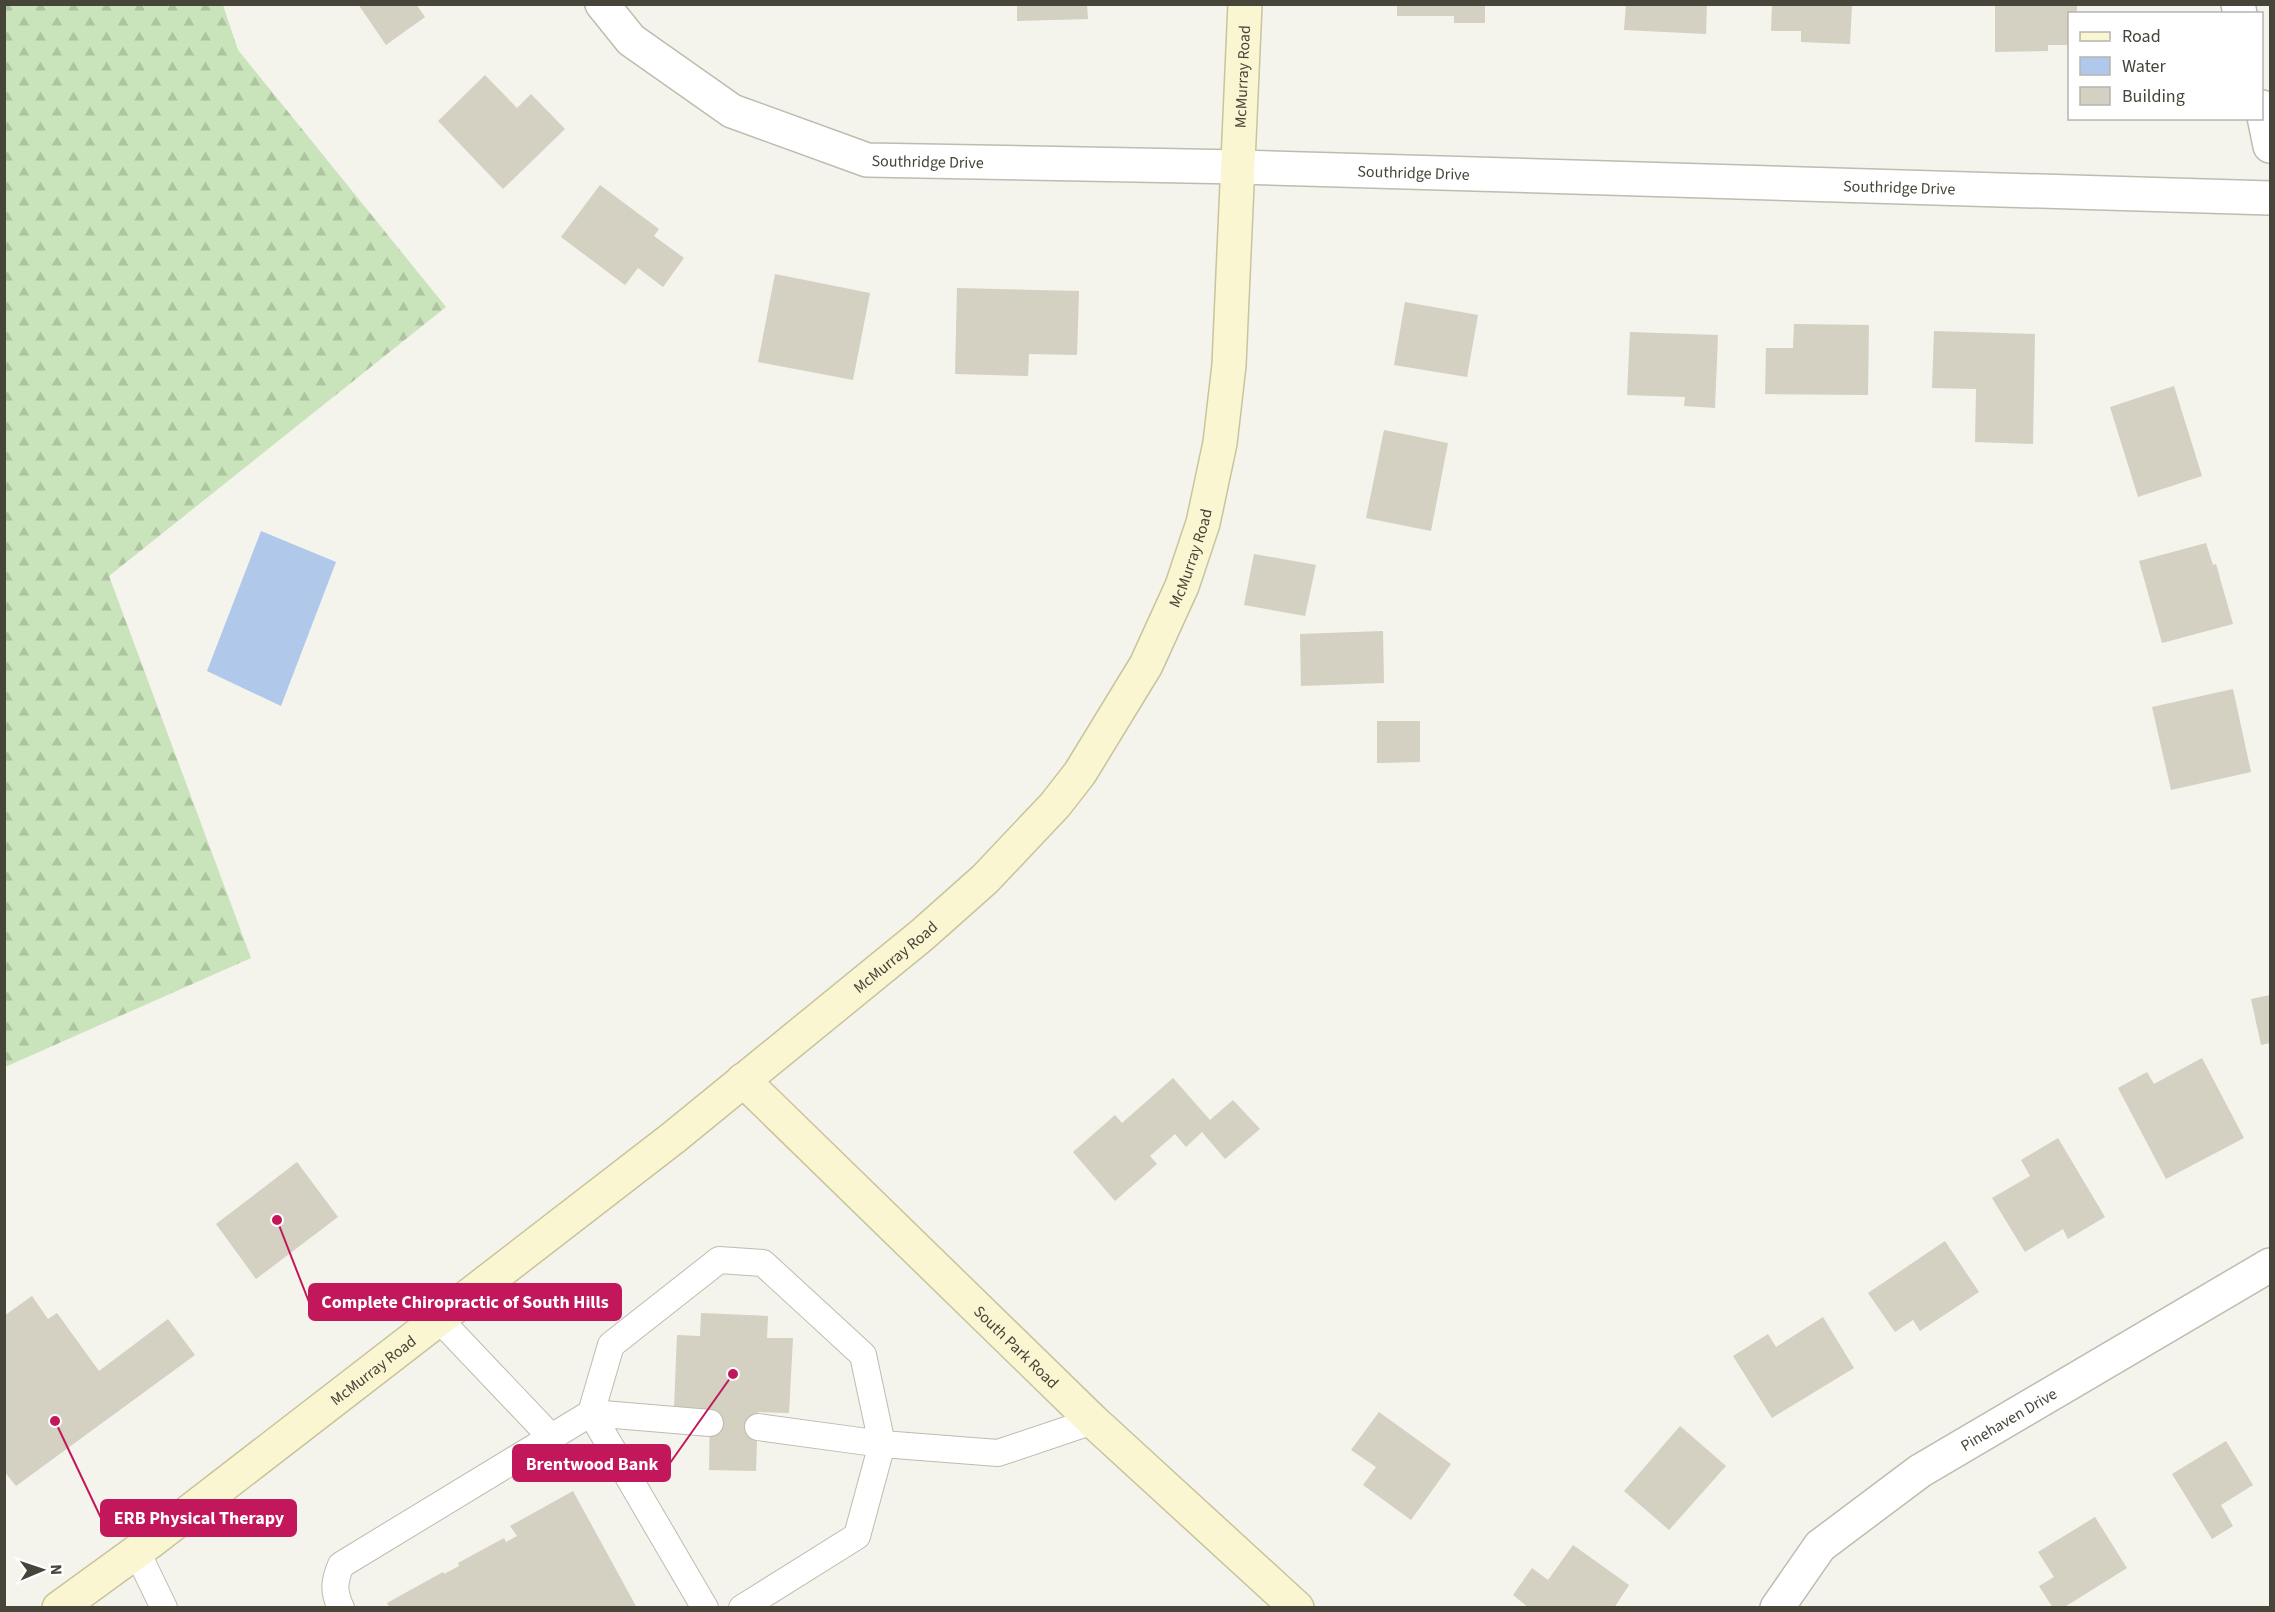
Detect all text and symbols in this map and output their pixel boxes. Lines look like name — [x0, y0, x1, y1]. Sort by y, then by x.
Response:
legend — [2068, 12, 2263, 120]
text: Road — [2122, 24, 2161, 49]
street label: McMurray Road — [1230, 25, 1256, 129]
text: Water — [2122, 54, 2166, 79]
text: Building — [2122, 84, 2185, 109]
street label: Southridge Drive — [871, 150, 984, 174]
street label: Southridge Drive — [1357, 161, 1470, 186]
street label: Southridge Drive — [1843, 175, 1956, 201]
street label: McMurray Road — [1164, 507, 1218, 611]
street label: McMurray Road — [849, 916, 943, 999]
callout: Complete Chiropractic of South Hills — [309, 1284, 621, 1320]
text: Complete Chiropractic of South Hills — [321, 1290, 609, 1315]
street label: South Park Road — [969, 1301, 1063, 1394]
street label: McMurray Road — [326, 1330, 421, 1411]
street label: Pinehaven Drive — [1957, 1383, 2061, 1457]
callout: Brentwood Bank — [513, 1445, 670, 1481]
text: Brentwood Bank — [526, 1452, 658, 1477]
callout: ERB Physical Therapy — [101, 1500, 296, 1536]
text: ERB Physical Therapy — [114, 1506, 285, 1531]
north arrow — [12, 1540, 72, 1600]
text: N — [45, 1564, 67, 1575]

